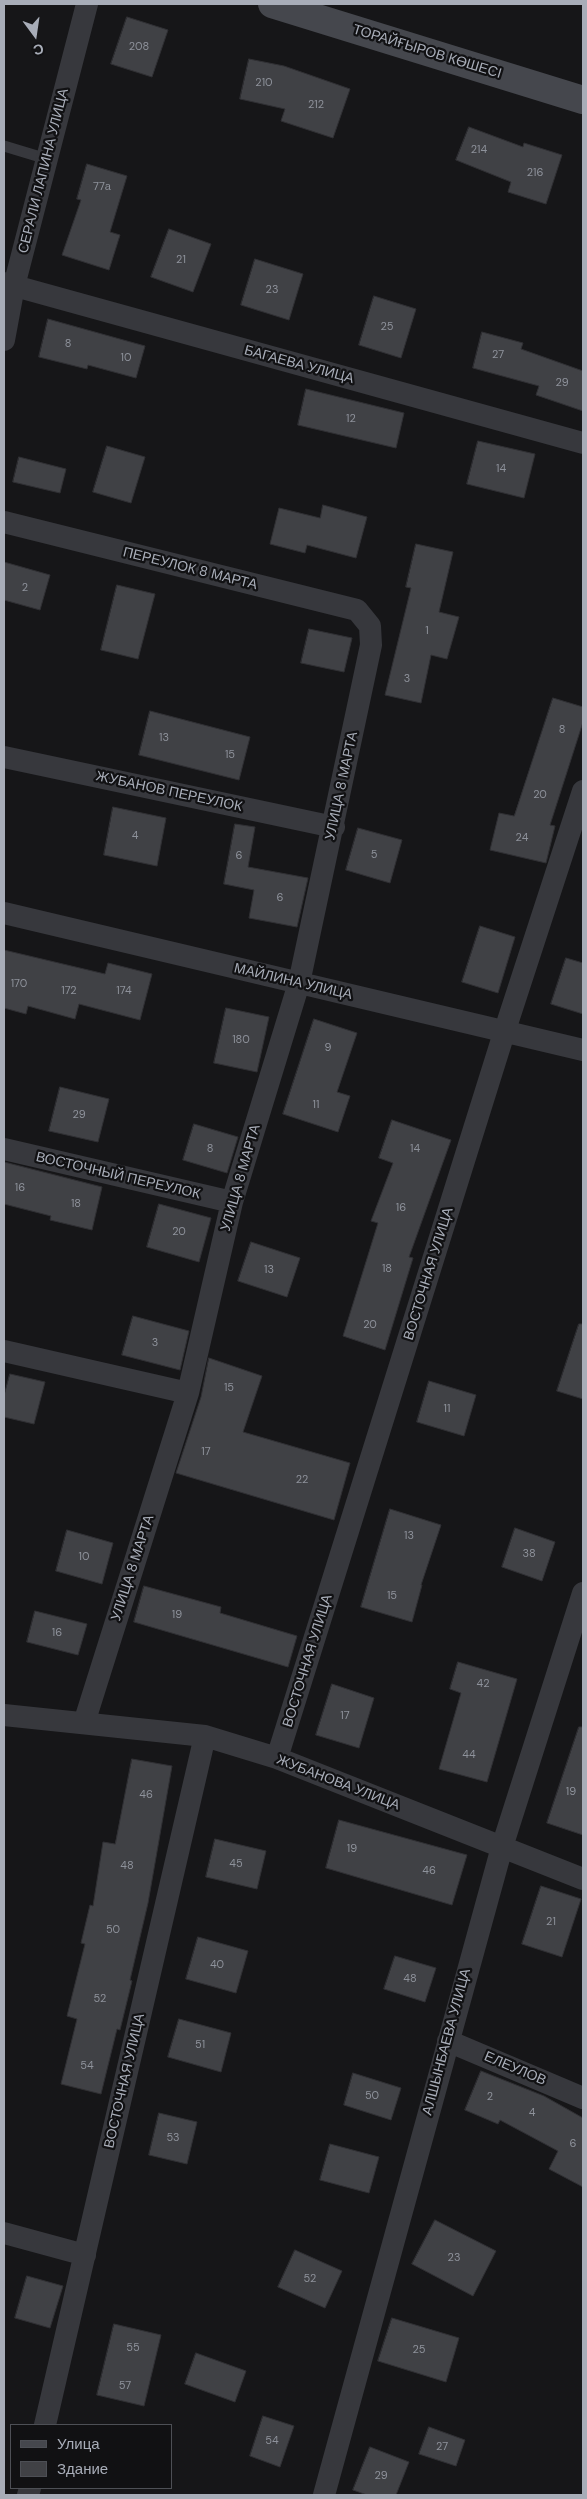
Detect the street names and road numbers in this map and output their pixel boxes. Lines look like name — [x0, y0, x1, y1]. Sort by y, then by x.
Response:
street label: ТОРАЙҒЫРОВ КӨШЕСІ — [351, 21, 503, 83]
street label: СЕРАЛИ ЛАПИНА УЛИЦА — [15, 87, 73, 255]
street label: БАГАЕВА УЛИЦА — [242, 342, 356, 388]
street label: ПЕРЕУЛОК 8 МАРТА — [121, 544, 259, 594]
street label: УЛИЦА 8 МАРТА — [322, 730, 362, 842]
street label: ЖУБАНОВ ПЕРЕУЛОК — [94, 768, 244, 816]
street label: МАЙЛИНА УЛИЦА — [232, 960, 354, 1004]
street label: УЛИЦА 8 МАРТА — [218, 1123, 264, 1233]
street label: ВОСТОЧНЫЙ ПЕРЕУЛОК — [34, 1149, 202, 1203]
street label: ВОСТОЧНАЯ УЛИЦА — [401, 1206, 457, 1342]
street label: УЛИЦА 8 МАРТА — [108, 1513, 158, 1623]
street label: ВОСТОЧНАЯ УЛИЦА — [280, 1593, 336, 1729]
street label: ЖУБАНОВА УЛИЦА — [274, 1752, 402, 1814]
street label: АЛШЫНБАЕВА УЛИЦА — [419, 1967, 475, 2117]
street label: ВОСТОЧНАЯ УЛИЦА — [101, 2012, 149, 2150]
street label: ЕЛЕУЛОВ — [481, 2048, 549, 2090]

